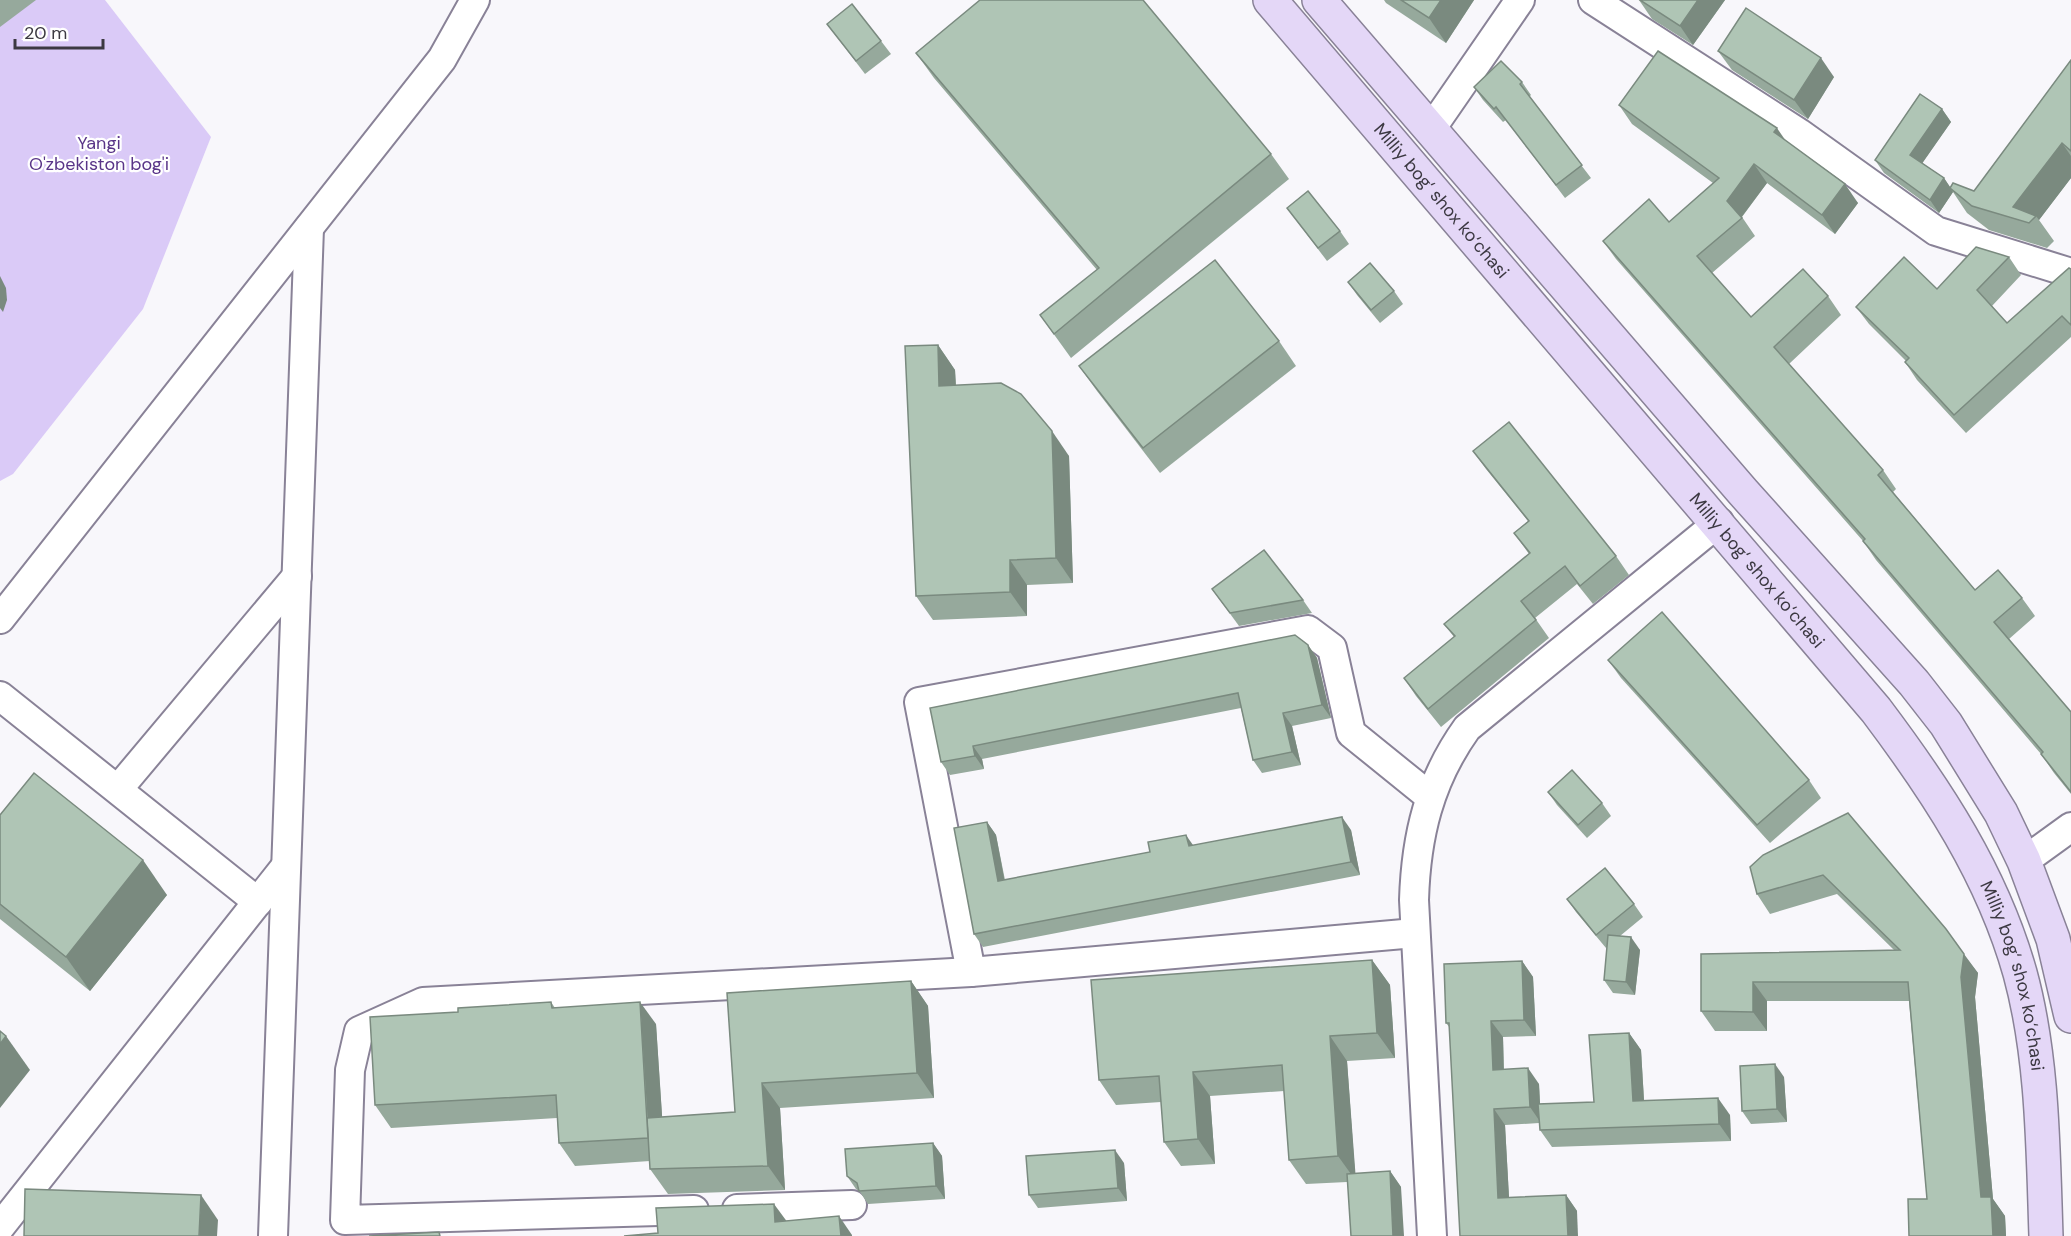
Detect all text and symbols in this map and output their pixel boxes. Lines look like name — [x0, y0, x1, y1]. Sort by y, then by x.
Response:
scale bar — [15, 12, 104, 50]
text: 20 m — [24, 21, 67, 45]
street label: Milliy bog‘ shox ko‘chasi — [1368, 118, 1514, 284]
park label: Yangi O'zbekiston bog'i — [29, 131, 169, 176]
street label: Milliy bog‘ shox ko‘chasi — [1684, 488, 1830, 653]
street label: Milliy bog‘ shox ko‘chasi — [1974, 877, 2050, 1072]

